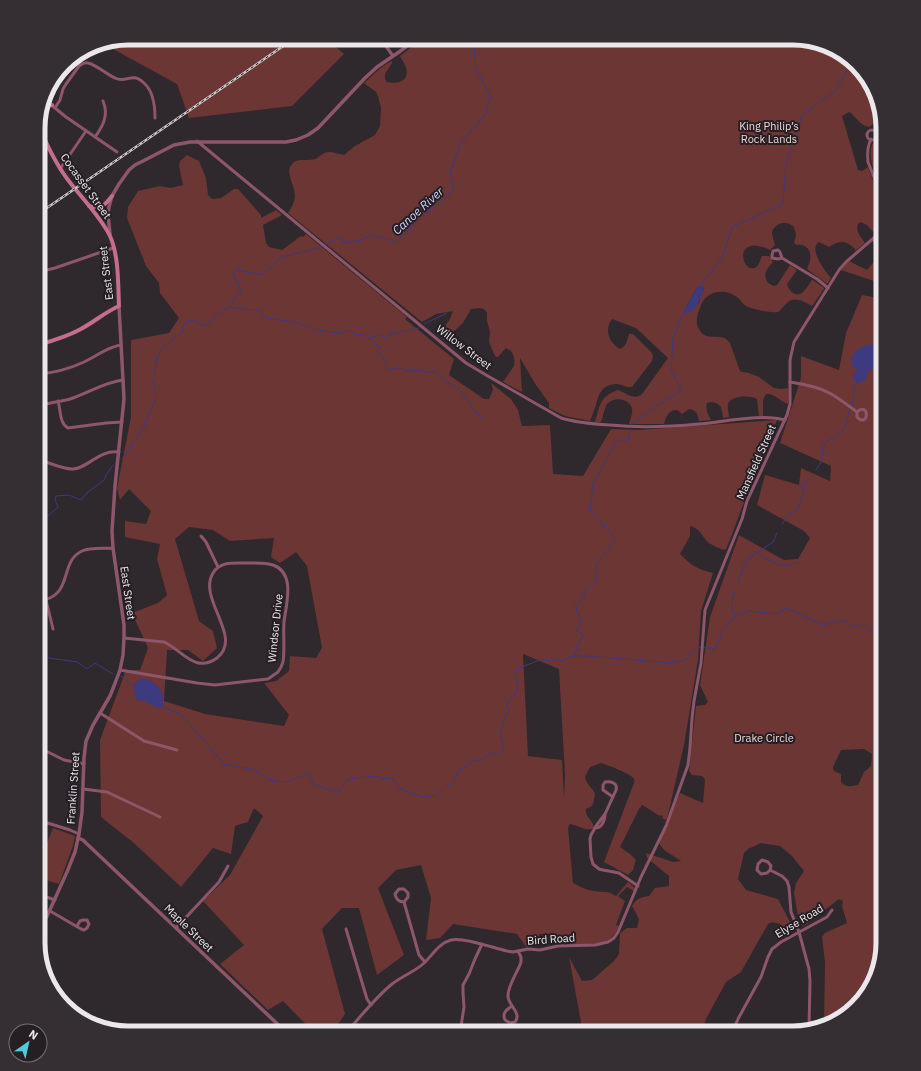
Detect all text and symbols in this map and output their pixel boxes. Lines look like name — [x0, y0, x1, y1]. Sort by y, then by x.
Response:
park label: King Philip’s Rock Lands — [739, 119, 799, 146]
street label: Cocasset Street — [57, 150, 115, 222]
water label: Canoe River — [389, 183, 447, 237]
street label: East Street — [96, 245, 116, 301]
street label: Willow Street — [434, 322, 495, 372]
street label: Mansfield Street — [733, 422, 779, 502]
street label: East Street — [117, 565, 139, 621]
street label: Windsor Drive — [264, 593, 286, 663]
park label: Drake Circle — [734, 731, 794, 745]
street label: Franklin Street — [63, 751, 83, 825]
street label: Maple Street — [161, 901, 217, 955]
street label: Elyse Road — [772, 901, 826, 941]
street label: Bird Road — [526, 930, 576, 948]
north arrow — [8, 1023, 48, 1063]
text: N — [26, 1027, 41, 1043]

